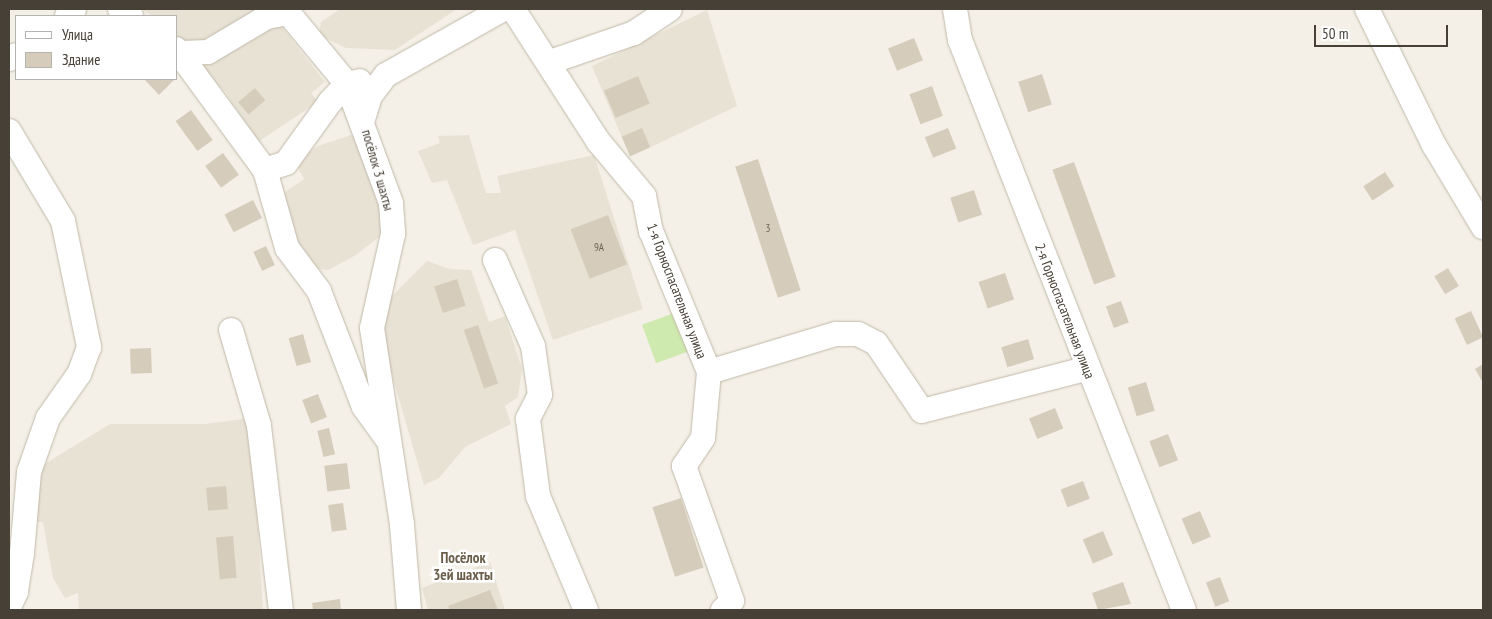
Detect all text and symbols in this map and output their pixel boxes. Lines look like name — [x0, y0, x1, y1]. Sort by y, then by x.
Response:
legend — [15, 15, 178, 80]
scale bar — [1317, 15, 1451, 47]
text: 50 m — [1322, 24, 1348, 43]
text: Улица — [62, 25, 93, 44]
text: Здание — [62, 50, 100, 69]
street label: посёлок 3 шахты — [358, 128, 398, 212]
street label: 1-я Горноспасательная улица — [643, 221, 711, 361]
house number: 3 — [766, 221, 770, 235]
house number: 9А — [594, 240, 604, 254]
street label: 2-я Горноспасательная улица — [1031, 241, 1099, 381]
district label: Посёлок 3ей шахты — [433, 548, 493, 583]

